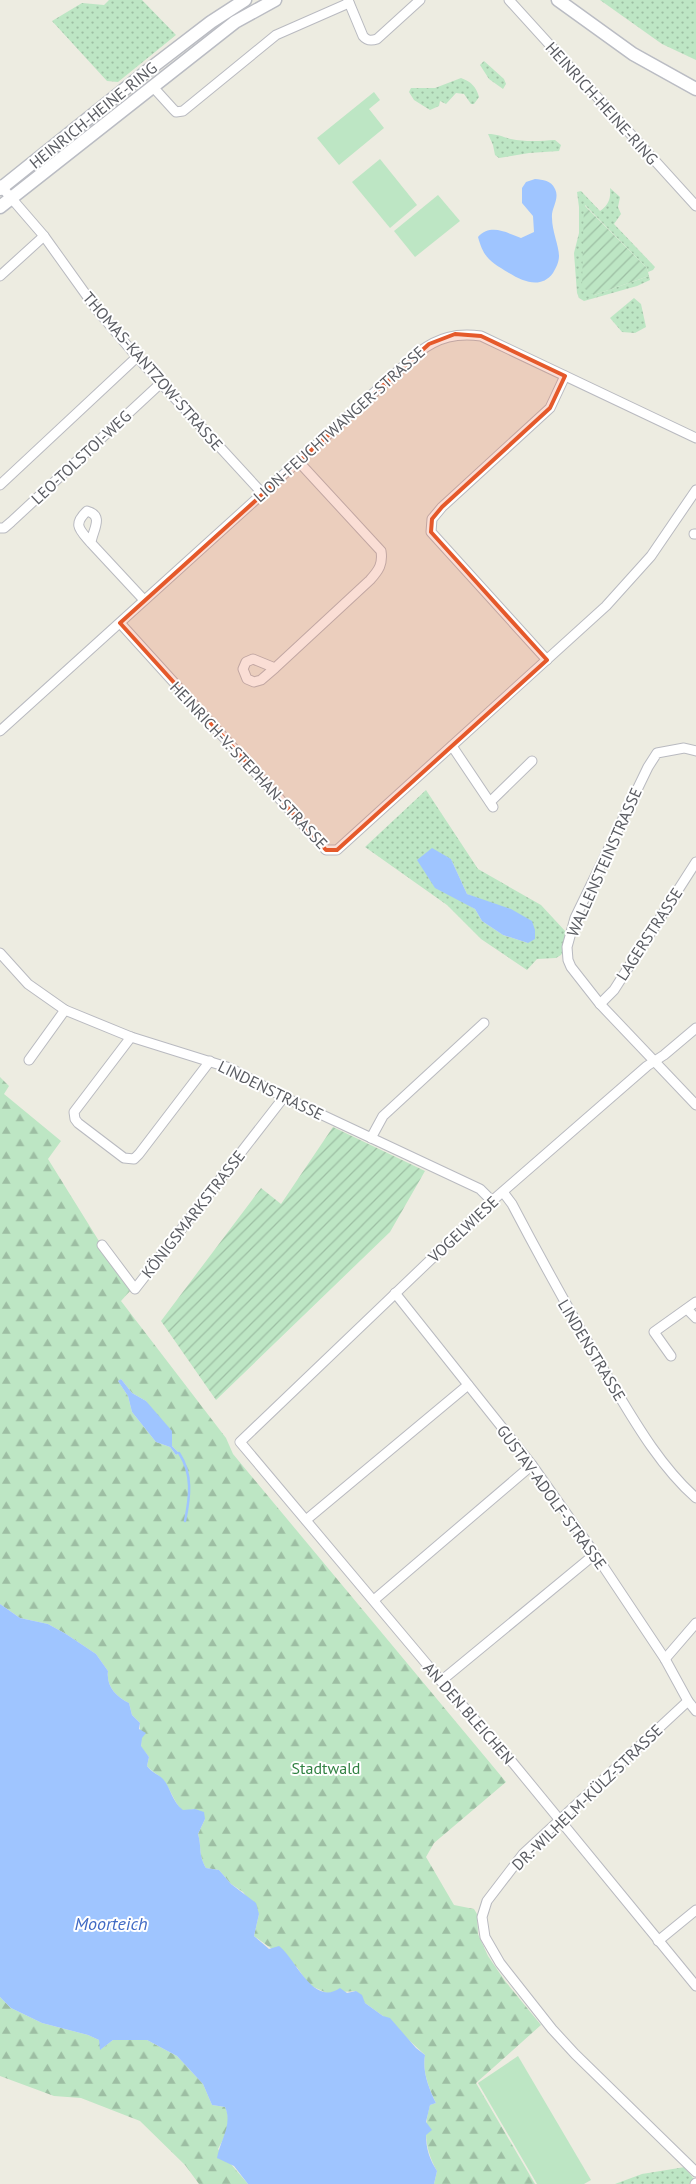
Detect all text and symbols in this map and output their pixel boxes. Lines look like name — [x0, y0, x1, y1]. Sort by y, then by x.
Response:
street label: HEINRICH-HEINE-RING — [542, 37, 662, 169]
street label: HEINRICH-HEINE-RING — [25, 57, 161, 173]
street label: THOMAS-KANTZOW-STRASSE — [79, 288, 227, 454]
street label: LION-FEUCHTWANGER-STRASSE — [249, 342, 429, 506]
street label: LEO-TOLSTOI-WEG — [27, 406, 135, 508]
street label: HEINRICH-V.-STEPHAN-STRASSE — [166, 677, 332, 853]
street label: WALLENSTEINSTRASSE — [562, 784, 646, 940]
street label: LAGERSTRASSE — [612, 884, 686, 984]
street label: LINDENSTRASSE — [215, 1056, 327, 1124]
street label: KÖNIGSMARKSTRASSE — [137, 1146, 249, 1282]
street label: VOGELWIESE — [423, 1191, 502, 1267]
street label: LINDENSTRASSE — [554, 1296, 630, 1404]
street label: GUSTAV-ADOLF-STRASSE — [493, 1421, 611, 1573]
street label: AN DEN BLEICHEN — [419, 1658, 519, 1768]
street label: DR.-WILHELM-KÜLZ-STRASSE — [507, 1720, 667, 1874]
park label: Stadtwald — [292, 1758, 360, 1778]
water label: Moorteich — [74, 1912, 148, 1935]

